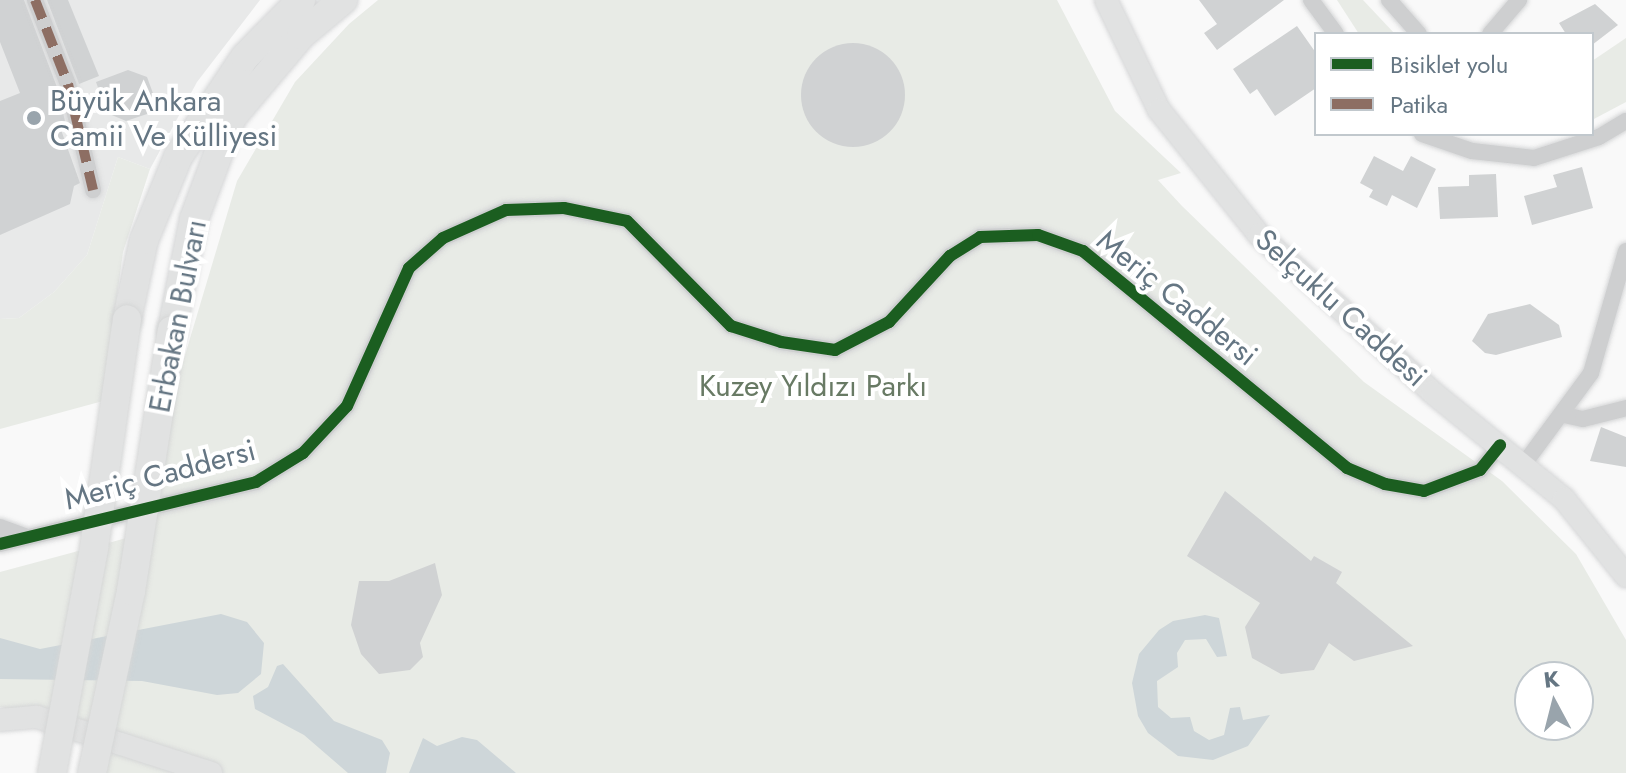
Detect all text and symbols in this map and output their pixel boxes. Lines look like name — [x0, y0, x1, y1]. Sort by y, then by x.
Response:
legend — [1314, 32, 1594, 136]
text: Bisiklet yolu — [1390, 47, 1508, 82]
place label: Büyük Ankara Camii Ve Külliyesi — [50, 83, 277, 154]
text: Patika — [1390, 87, 1448, 122]
marker: Büyük Ankara Camii Ve Külliyesi — [25, 109, 43, 127]
street label: Erbakan Bulvarı — [142, 216, 214, 416]
street label: Meriç Caddersi — [1090, 222, 1264, 374]
street label: Selçuklu Caddesi — [1248, 222, 1434, 394]
park label: Kuzey Yıldızı Parkı — [699, 368, 927, 404]
street label: Meriç Caddersi — [61, 432, 259, 518]
north arrow — [1514, 661, 1594, 741]
text: K — [1542, 662, 1561, 696]

